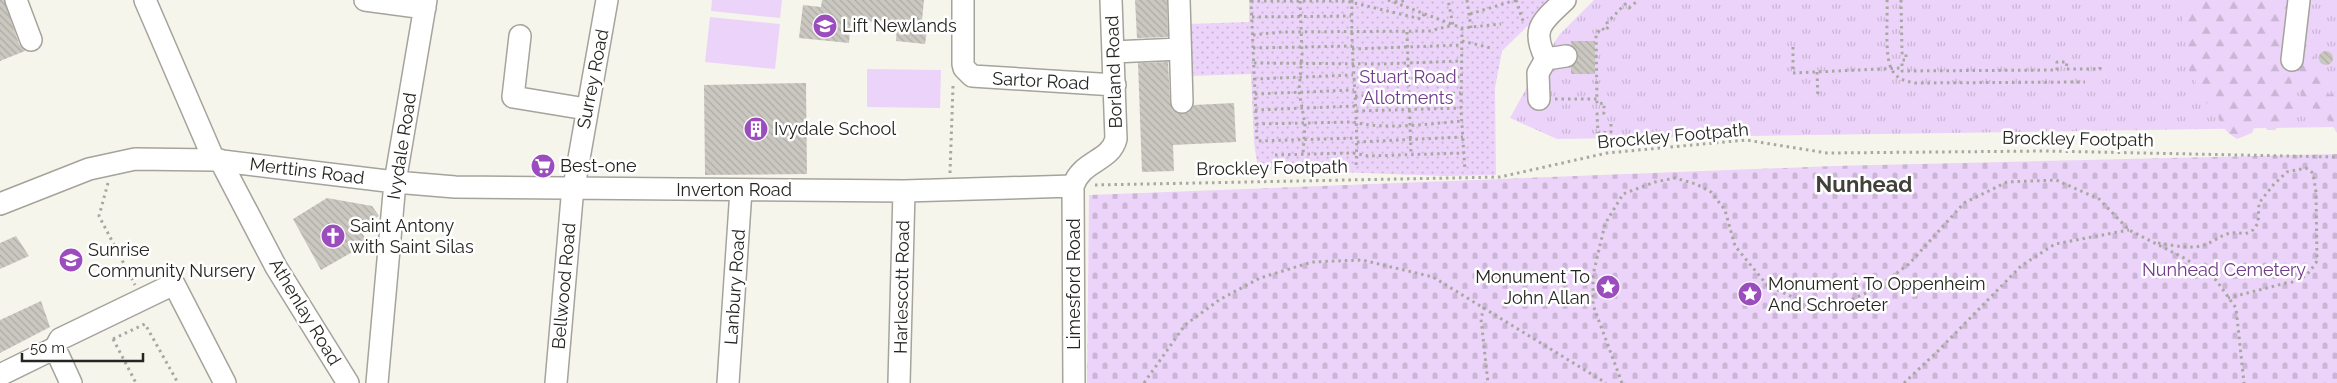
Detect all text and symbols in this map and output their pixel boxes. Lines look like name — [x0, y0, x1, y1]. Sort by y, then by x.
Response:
school or university icon: Lift Newlands — [812, 13, 838, 39]
place label: Lift Newlands — [842, 15, 957, 36]
street label: Borland Road — [1101, 15, 1126, 129]
street label: Surrey Road — [573, 27, 612, 131]
park label: Stuart Road Allotments — [1359, 66, 1457, 108]
street label: Sartor Road — [992, 67, 1090, 94]
street label: Ivydale Road — [383, 91, 420, 201]
building icon: Ivydale School — [743, 116, 769, 142]
place label: Ivydale School — [774, 118, 896, 139]
street label: Brockley Footpath — [1596, 118, 1750, 153]
street label: Brockley Footpath — [2002, 127, 2154, 150]
street label: Merttins Road — [248, 153, 366, 188]
supermarket icon: Best-one — [530, 153, 556, 179]
place label: Best-one — [560, 155, 637, 176]
street label: Brockley Footpath — [1196, 156, 1348, 179]
district label: Nunhead — [1816, 171, 1912, 197]
street label: Inverton Road — [676, 179, 792, 200]
place label: Saint Antony with Saint Silas — [350, 215, 474, 257]
street label: Limesford Road — [1063, 218, 1084, 350]
street label: Harlescott Road — [890, 220, 913, 354]
street label: Bellwood Road — [548, 222, 579, 350]
church icon: Saint Antony with Saint Silas — [320, 223, 346, 249]
street label: Lanbury Road — [720, 228, 749, 346]
place label: Sunrise Community Nursery — [88, 239, 256, 281]
school or university icon: Sunrise Community Nursery — [58, 247, 84, 273]
street label: Athenlay Road — [265, 255, 346, 369]
park label: Nunhead Cemetery — [2142, 259, 2306, 280]
place label: Monument To John Allan — [1475, 266, 1590, 308]
place label: Monument To Oppenheim And Schroeter — [1768, 273, 1986, 315]
place icon: Monument To John Allan — [1595, 274, 1621, 300]
place icon: Monument To Oppenheim And Schroeter — [1737, 281, 1763, 307]
scale bar — [22, 330, 144, 362]
text: 50 m — [30, 339, 65, 357]

